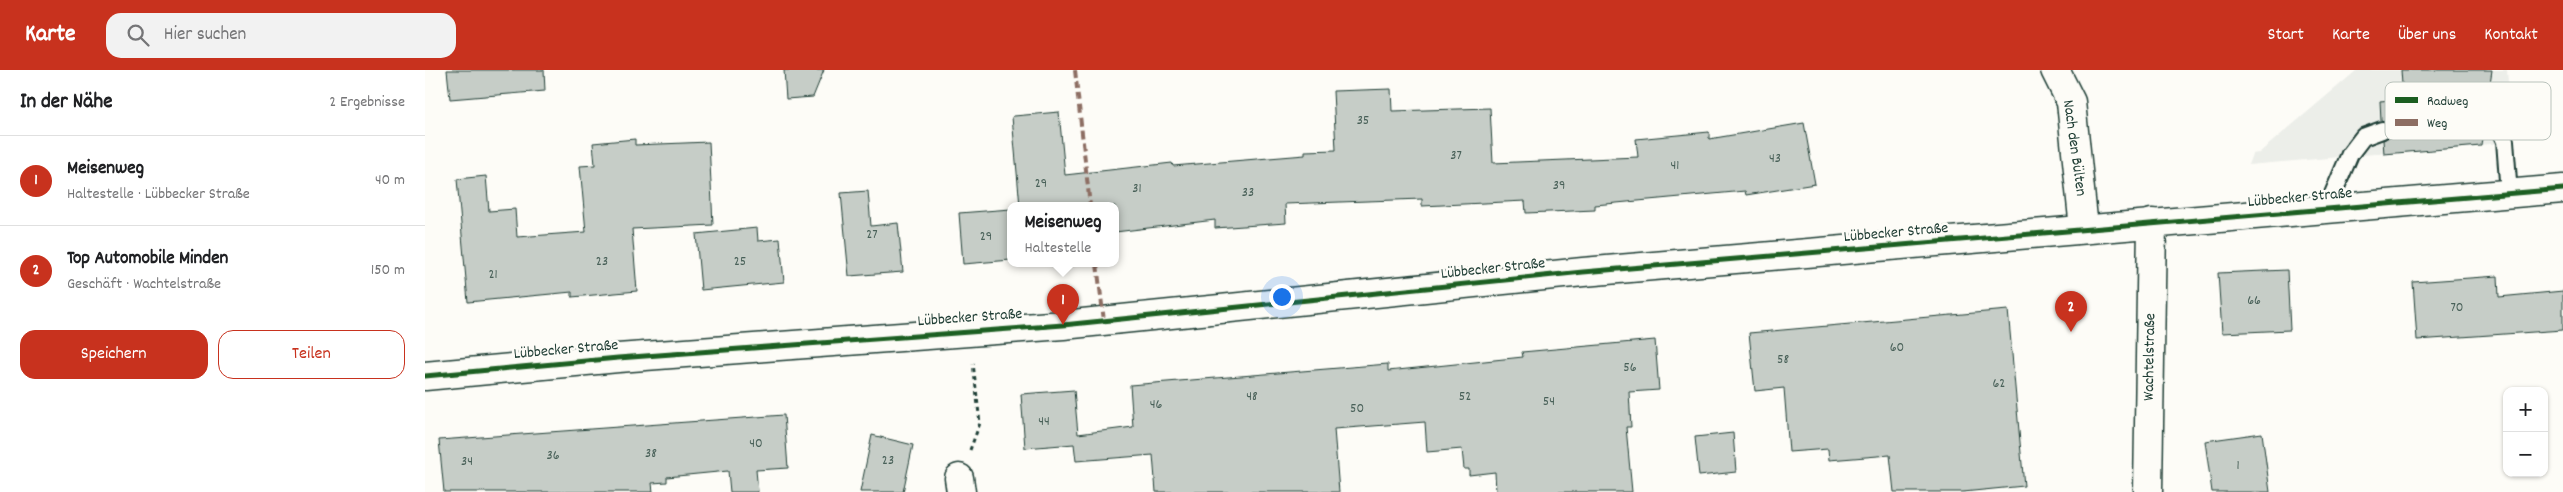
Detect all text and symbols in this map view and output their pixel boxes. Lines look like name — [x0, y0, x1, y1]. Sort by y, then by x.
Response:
search box — [106, 13, 456, 58]
text: Karte — [25, 18, 76, 52]
icon: search — [124, 21, 152, 49]
text: Hier suchen — [164, 22, 246, 49]
text: Start — [2268, 23, 2304, 48]
text: Karte — [2332, 23, 2370, 48]
text: Über uns — [2398, 23, 2456, 48]
text: Kontakt — [2484, 23, 2538, 48]
legend — [2385, 82, 2551, 140]
text: In der Nähe — [20, 88, 112, 118]
text: 2 Ergebnisse — [329, 91, 405, 114]
text: Radweg — [2427, 92, 2468, 112]
street label: Nach den Bülten — [2056, 98, 2092, 198]
house number: 35 — [1357, 111, 1369, 131]
text: Weg — [2427, 114, 2447, 134]
house number: 37 — [1450, 146, 1462, 166]
house number: 43 — [1769, 149, 1781, 169]
text: Meisenweg — [67, 156, 144, 183]
house number: 41 — [1671, 156, 1679, 176]
text: 1 — [34, 169, 38, 192]
text: 40 m — [375, 169, 405, 192]
house number: 29 — [1035, 174, 1047, 194]
house number: 39 — [1553, 176, 1565, 196]
house number: 31 — [1132, 179, 1142, 199]
street label: Lübbecker Straße — [2247, 182, 2353, 214]
text: Haltestelle · Lübbecker Straße — [67, 183, 250, 206]
house number: 33 — [1242, 183, 1254, 203]
popup — [1007, 202, 1119, 267]
text: Meisenweg — [1024, 210, 1102, 237]
street label: Lübbecker Straße — [1843, 217, 1949, 249]
house number: 27 — [866, 225, 878, 245]
house number: 29 — [980, 227, 992, 247]
text: Haltestelle — [1024, 237, 1091, 260]
text: Top Automobile Minden — [67, 246, 228, 273]
house number: 23 — [596, 252, 608, 272]
house number: 25 — [734, 252, 746, 272]
street label: Lübbecker Straße — [1440, 252, 1546, 286]
text: 2 — [33, 259, 40, 282]
text: 150 m — [371, 259, 405, 282]
house number: 21 — [488, 265, 498, 285]
text: Geschäft · Wachtelstraße — [67, 273, 221, 296]
pin: 1 — [1047, 284, 1079, 325]
your location — [1269, 284, 1295, 310]
pin: 2 — [2055, 291, 2087, 332]
house number: 66 — [2247, 291, 2261, 311]
house number: 70 — [2451, 298, 2464, 318]
street label: Lübbecker Straße — [917, 303, 1023, 333]
street label: Wachtelstraße — [2138, 313, 2162, 401]
button: Speichern — [20, 330, 208, 379]
button: Teilen — [218, 330, 405, 379]
street label: Lübbecker Straße — [513, 334, 619, 366]
house number: 60 — [1890, 338, 1904, 358]
house number: 58 — [1777, 350, 1789, 370]
house number: 56 — [1623, 358, 1637, 378]
house number: 62 — [1993, 374, 2005, 394]
house number: 48 — [1246, 387, 1258, 407]
house number: 52 — [1459, 387, 1471, 407]
map controls — [2503, 387, 2548, 477]
button: + — [2503, 387, 2548, 432]
house number: 54 — [1543, 392, 1555, 412]
house number: 46 — [1150, 395, 1162, 415]
house number: 50 — [1350, 399, 1364, 419]
house number: 44 — [1038, 412, 1050, 432]
button: − — [2503, 432, 2548, 477]
house number: 40 — [749, 434, 763, 454]
house number: 38 — [645, 444, 657, 464]
house number: 36 — [546, 446, 560, 466]
house number: 23 — [882, 451, 894, 471]
house number: 34 — [461, 452, 473, 472]
house number: 1 — [2236, 456, 2240, 476]

